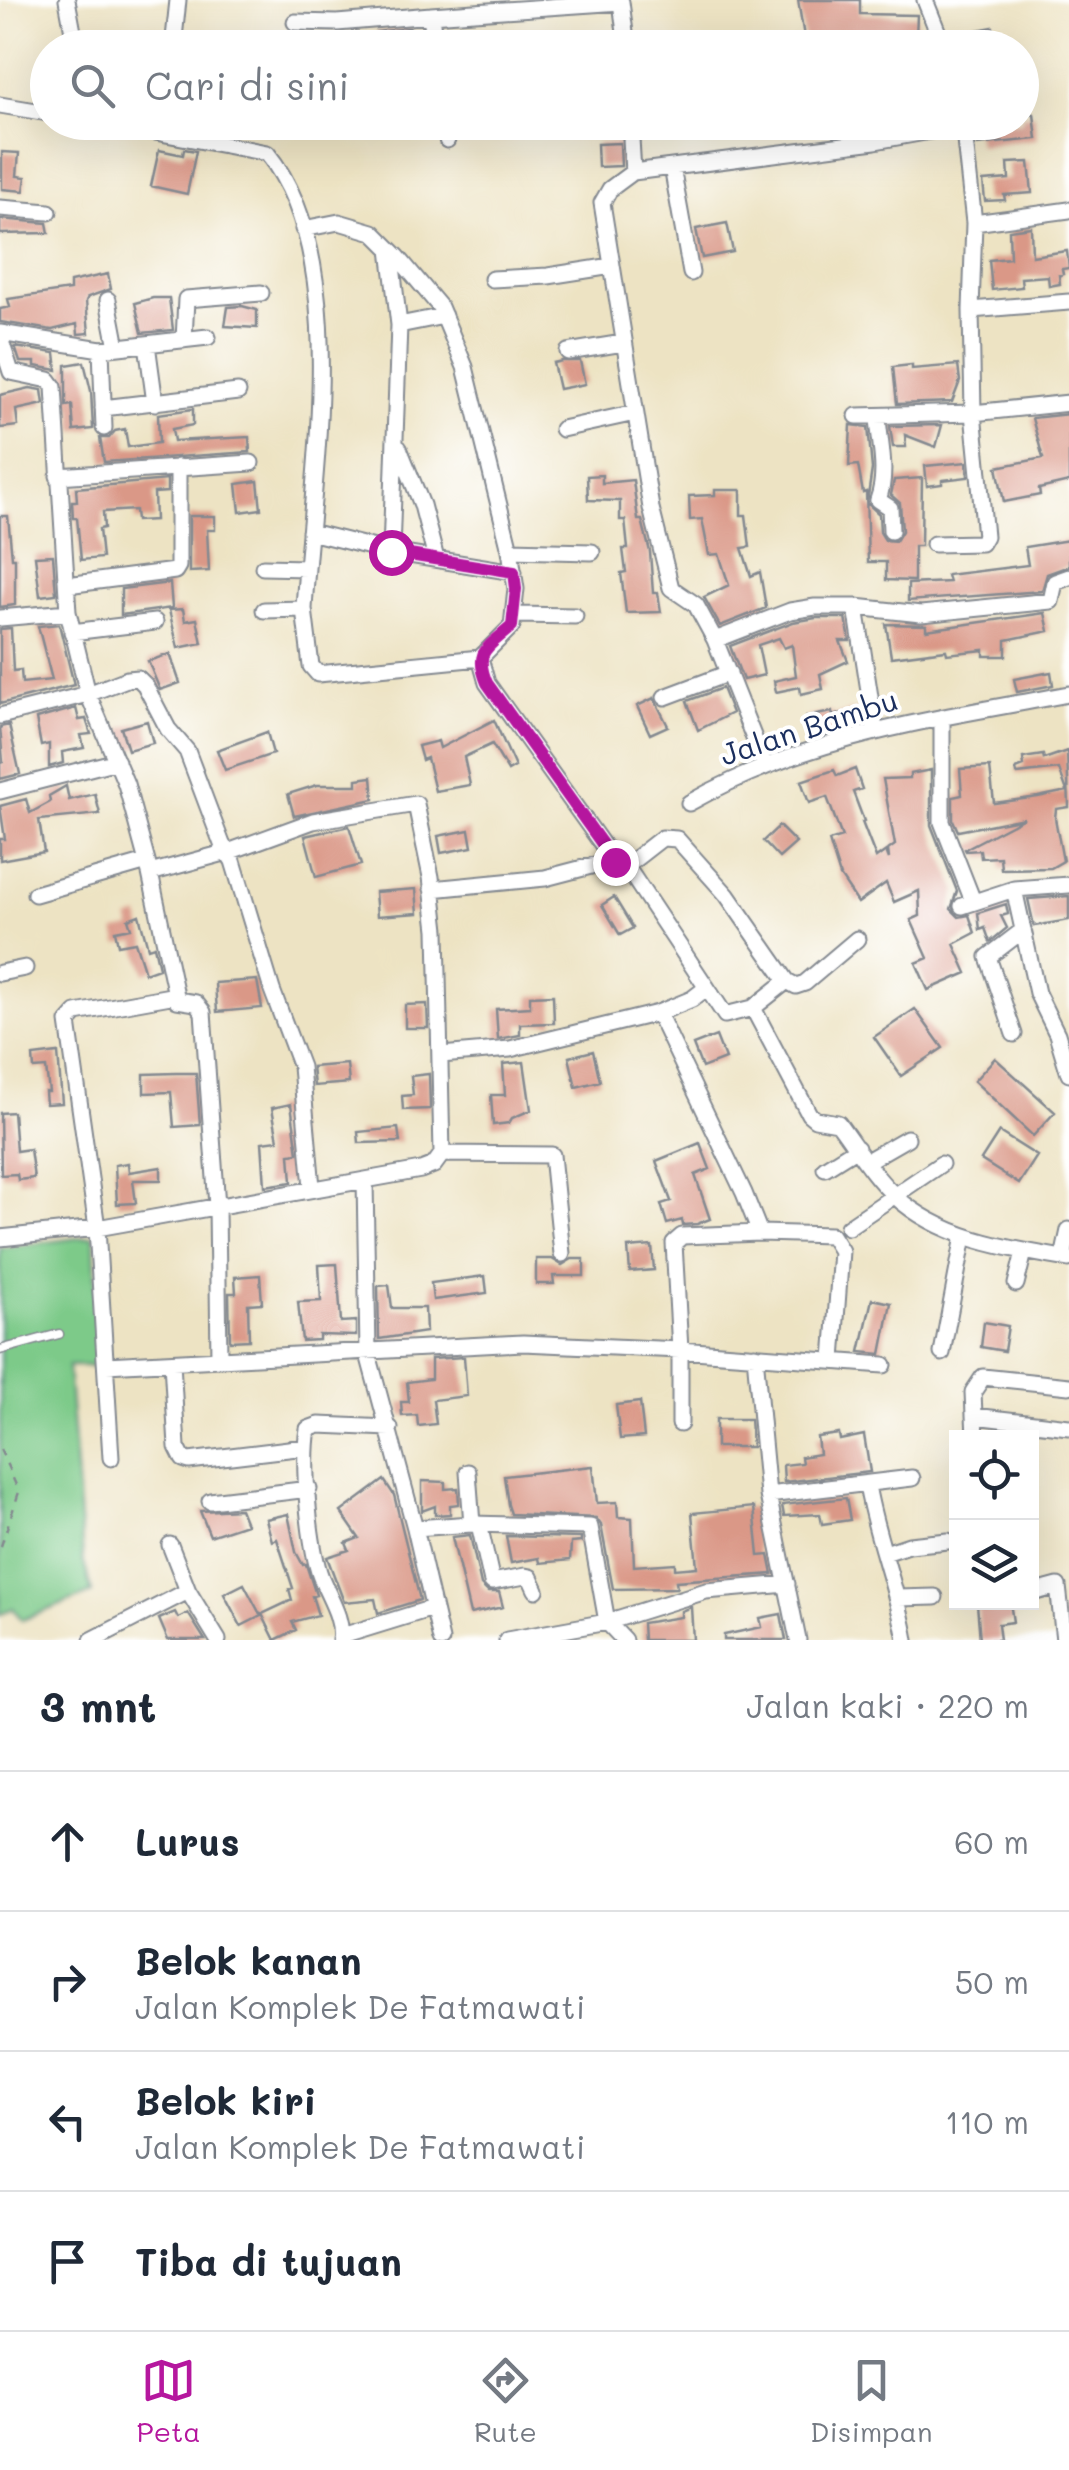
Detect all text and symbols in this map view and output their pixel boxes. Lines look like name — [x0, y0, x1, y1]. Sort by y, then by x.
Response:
search box — [30, 30, 1039, 140]
icon: search — [65, 58, 120, 113]
text: Cari di sini — [145, 60, 349, 110]
route start — [369, 530, 415, 576]
street label: Jalan Bambu — [715, 679, 902, 774]
route end — [593, 840, 639, 886]
map controls — [949, 1430, 1039, 1610]
button: locate — [949, 1430, 1039, 1520]
button: layers — [949, 1520, 1039, 1610]
text: 3 mnt — [40, 1678, 156, 1733]
text: Jalan kaki · 220 m — [746, 1684, 1029, 1726]
icon: ahead — [40, 1814, 95, 1869]
text: Lurus — [135, 1816, 240, 1866]
text: 60 m — [954, 1820, 1029, 1862]
text: Belok kanan — [135, 1935, 362, 1985]
icon: right — [40, 1954, 95, 2009]
text: 50 m — [955, 1960, 1029, 2002]
text: Jalan Komplek De Fatmawati — [135, 1985, 585, 2027]
text: Belok kiri — [135, 2075, 317, 2125]
icon: left — [40, 2094, 95, 2149]
text: 110 m — [945, 2100, 1029, 2142]
text: Jalan Komplek De Fatmawati — [135, 2125, 585, 2167]
icon: arrive — [40, 2234, 95, 2289]
text: Tiba di tujuan — [135, 2236, 402, 2286]
tab: Peta — [137, 2353, 201, 2449]
tab: Rute — [474, 2353, 537, 2449]
tab: Disimpan — [810, 2353, 932, 2449]

